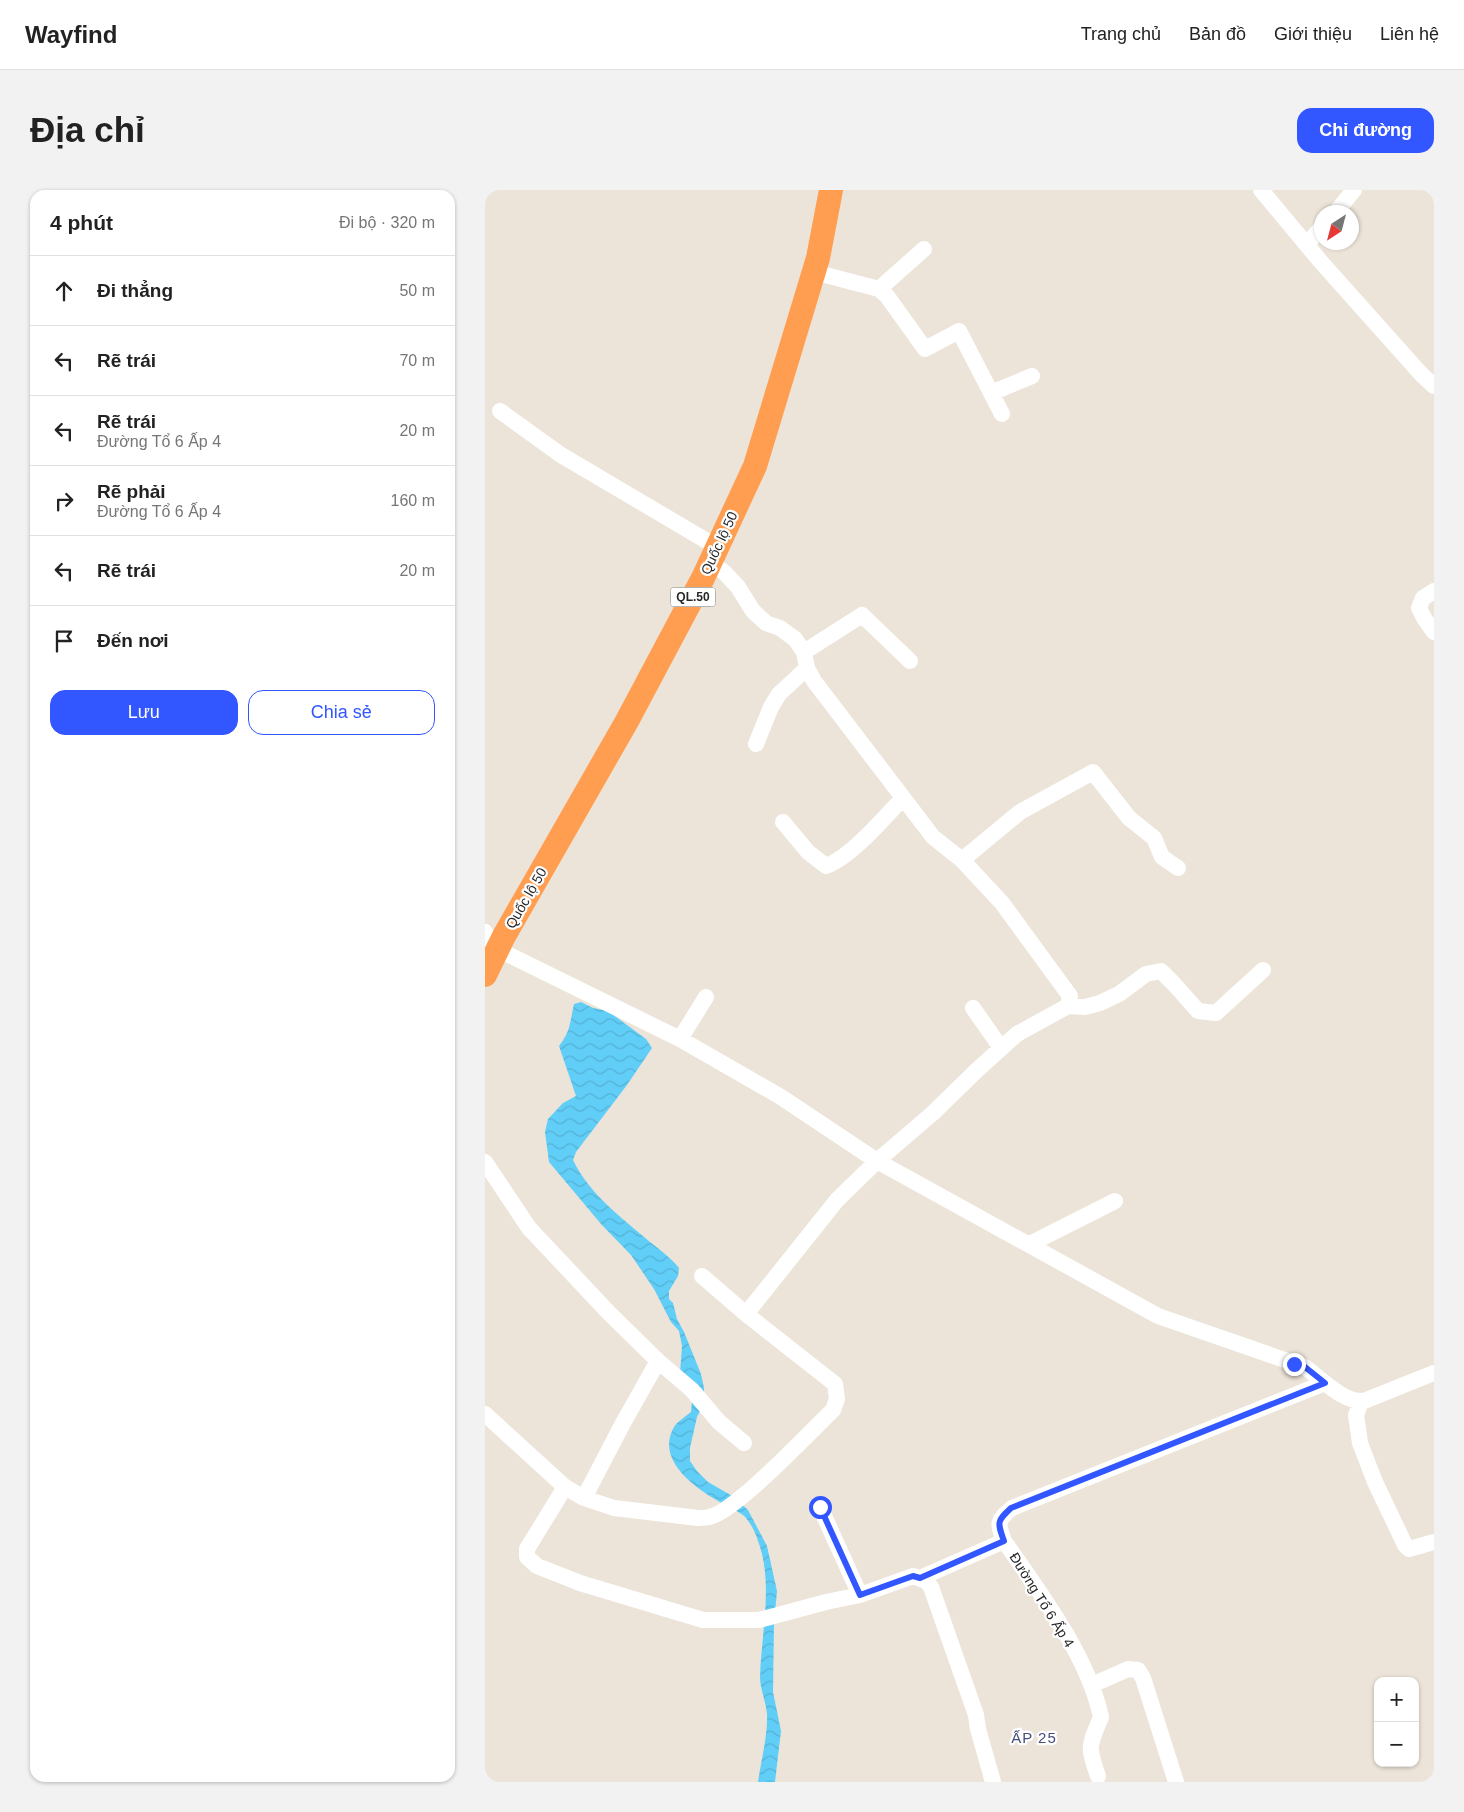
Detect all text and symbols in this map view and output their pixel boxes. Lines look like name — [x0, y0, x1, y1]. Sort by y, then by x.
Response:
text: Wayfind — [25, 21, 117, 48]
text: Trang chủ — [1081, 24, 1161, 44]
text: Bản đồ — [1189, 24, 1246, 44]
text: Giới thiệu — [1274, 24, 1352, 44]
text: Liên hệ — [1380, 24, 1439, 44]
button: Chỉ đường — [1297, 108, 1434, 153]
text: Địa chỉ — [30, 110, 145, 149]
north arrow — [1314, 205, 1359, 250]
text: 4 phút — [50, 211, 113, 234]
text: Đi bộ · 320 m — [339, 214, 435, 231]
icon: ahead — [50, 277, 78, 305]
text: Đi thẳng — [97, 280, 173, 301]
text: 50 m — [399, 282, 435, 299]
icon: left — [50, 347, 78, 375]
text: Rẽ trái — [97, 350, 156, 371]
text: 70 m — [399, 352, 435, 369]
text: Rẽ trái — [97, 411, 156, 432]
icon: left — [50, 417, 78, 445]
text: 20 m — [399, 422, 435, 439]
text: Đường Tổ 6 Ấp 4 — [97, 433, 221, 450]
text: Rẽ phải — [97, 481, 166, 502]
icon: right — [50, 487, 78, 515]
text: 160 m — [391, 492, 435, 509]
text: Đường Tổ 6 Ấp 4 — [97, 503, 221, 520]
street label: Quốc lộ 50 — [697, 509, 741, 577]
icon: left — [50, 557, 78, 585]
text: Rẽ trái — [97, 560, 156, 581]
text: 20 m — [399, 562, 435, 579]
road number: QL.50 — [671, 588, 715, 607]
icon: arrive — [50, 627, 78, 655]
text: Đến nơi — [97, 630, 169, 651]
button: Lưu — [50, 690, 238, 735]
button: Chia sẻ — [248, 690, 435, 735]
street label: Quốc lộ 50 — [502, 864, 550, 931]
route end — [1283, 1353, 1306, 1376]
route start — [809, 1496, 832, 1519]
street label: Đường Tổ 6 Ấp 4 — [1006, 1550, 1078, 1650]
map controls — [1374, 1677, 1419, 1767]
button: + — [1374, 1677, 1419, 1722]
button: − — [1374, 1722, 1419, 1767]
district label: ẤP 25 — [1011, 1729, 1057, 1746]

